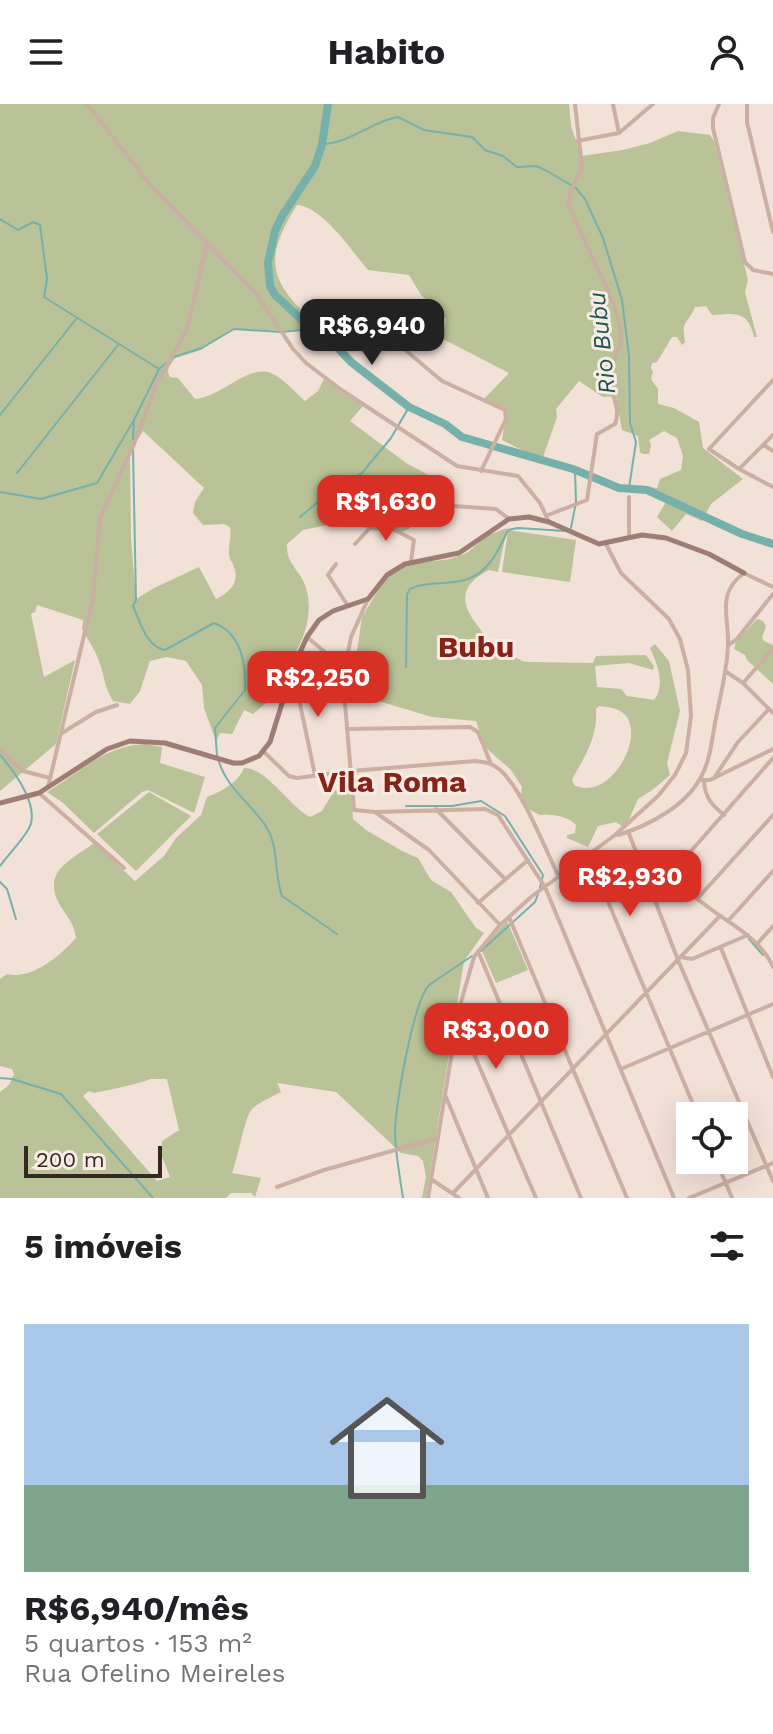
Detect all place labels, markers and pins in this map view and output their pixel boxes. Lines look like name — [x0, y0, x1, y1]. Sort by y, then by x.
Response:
pin: R$6,940 — [298, 299, 446, 367]
pin: R$1,630 — [312, 475, 460, 543]
pin: R$2,250 — [244, 651, 392, 719]
pin: R$2,930 — [556, 850, 704, 918]
pin: R$3,000 — [422, 1003, 570, 1071]

